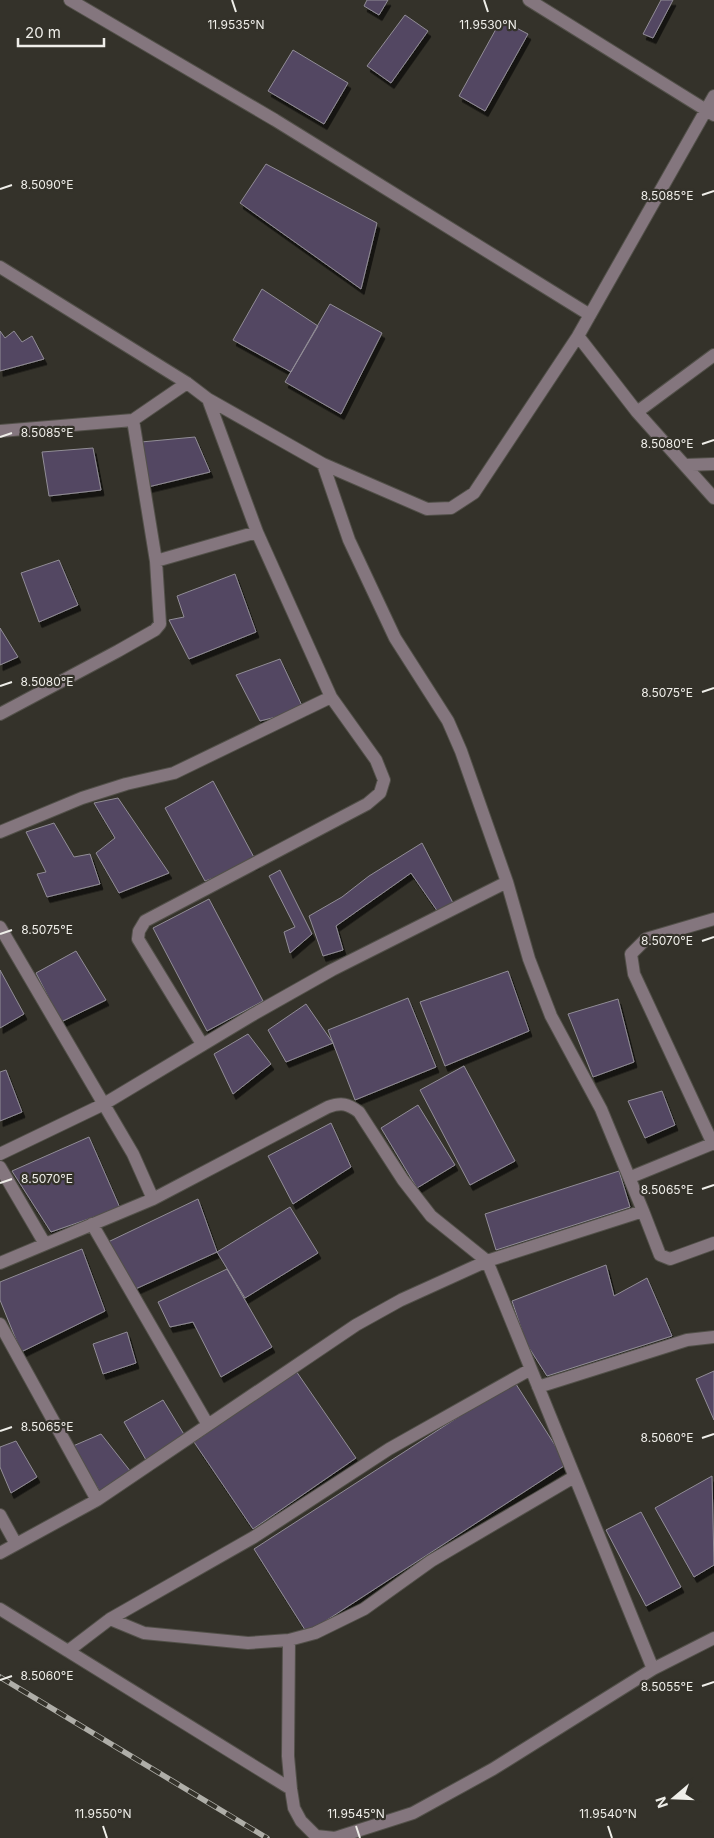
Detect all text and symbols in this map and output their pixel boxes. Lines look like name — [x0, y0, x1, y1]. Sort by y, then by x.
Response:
scale bar — [18, 15, 104, 47]
text: 11.9535°N — [207, 17, 265, 32]
text: 11.9530°N — [459, 17, 517, 32]
text: 20 m — [25, 23, 61, 42]
text: 8.5090°E — [21, 177, 74, 192]
text: 8.5085°E — [641, 188, 693, 203]
text: 8.5085°E — [21, 425, 73, 440]
text: 8.5080°E — [641, 436, 693, 451]
text: 8.5080°E — [21, 674, 73, 689]
text: 8.5075°E — [641, 685, 693, 700]
text: 8.5075°E — [21, 922, 73, 937]
text: 8.5070°E — [641, 933, 693, 948]
text: 8.5070°E — [21, 1171, 73, 1186]
text: 8.5065°E — [641, 1182, 693, 1197]
text: 8.5065°E — [21, 1419, 73, 1434]
text: 8.5060°E — [641, 1430, 694, 1445]
text: 8.5060°E — [21, 1668, 74, 1683]
text: 8.5055°E — [641, 1679, 693, 1694]
north arrow — [649, 1773, 699, 1823]
text: N — [651, 1795, 671, 1810]
text: 11.9550°N — [74, 1806, 132, 1821]
text: 11.9545°N — [327, 1806, 385, 1821]
text: 11.9540°N — [579, 1806, 637, 1821]

